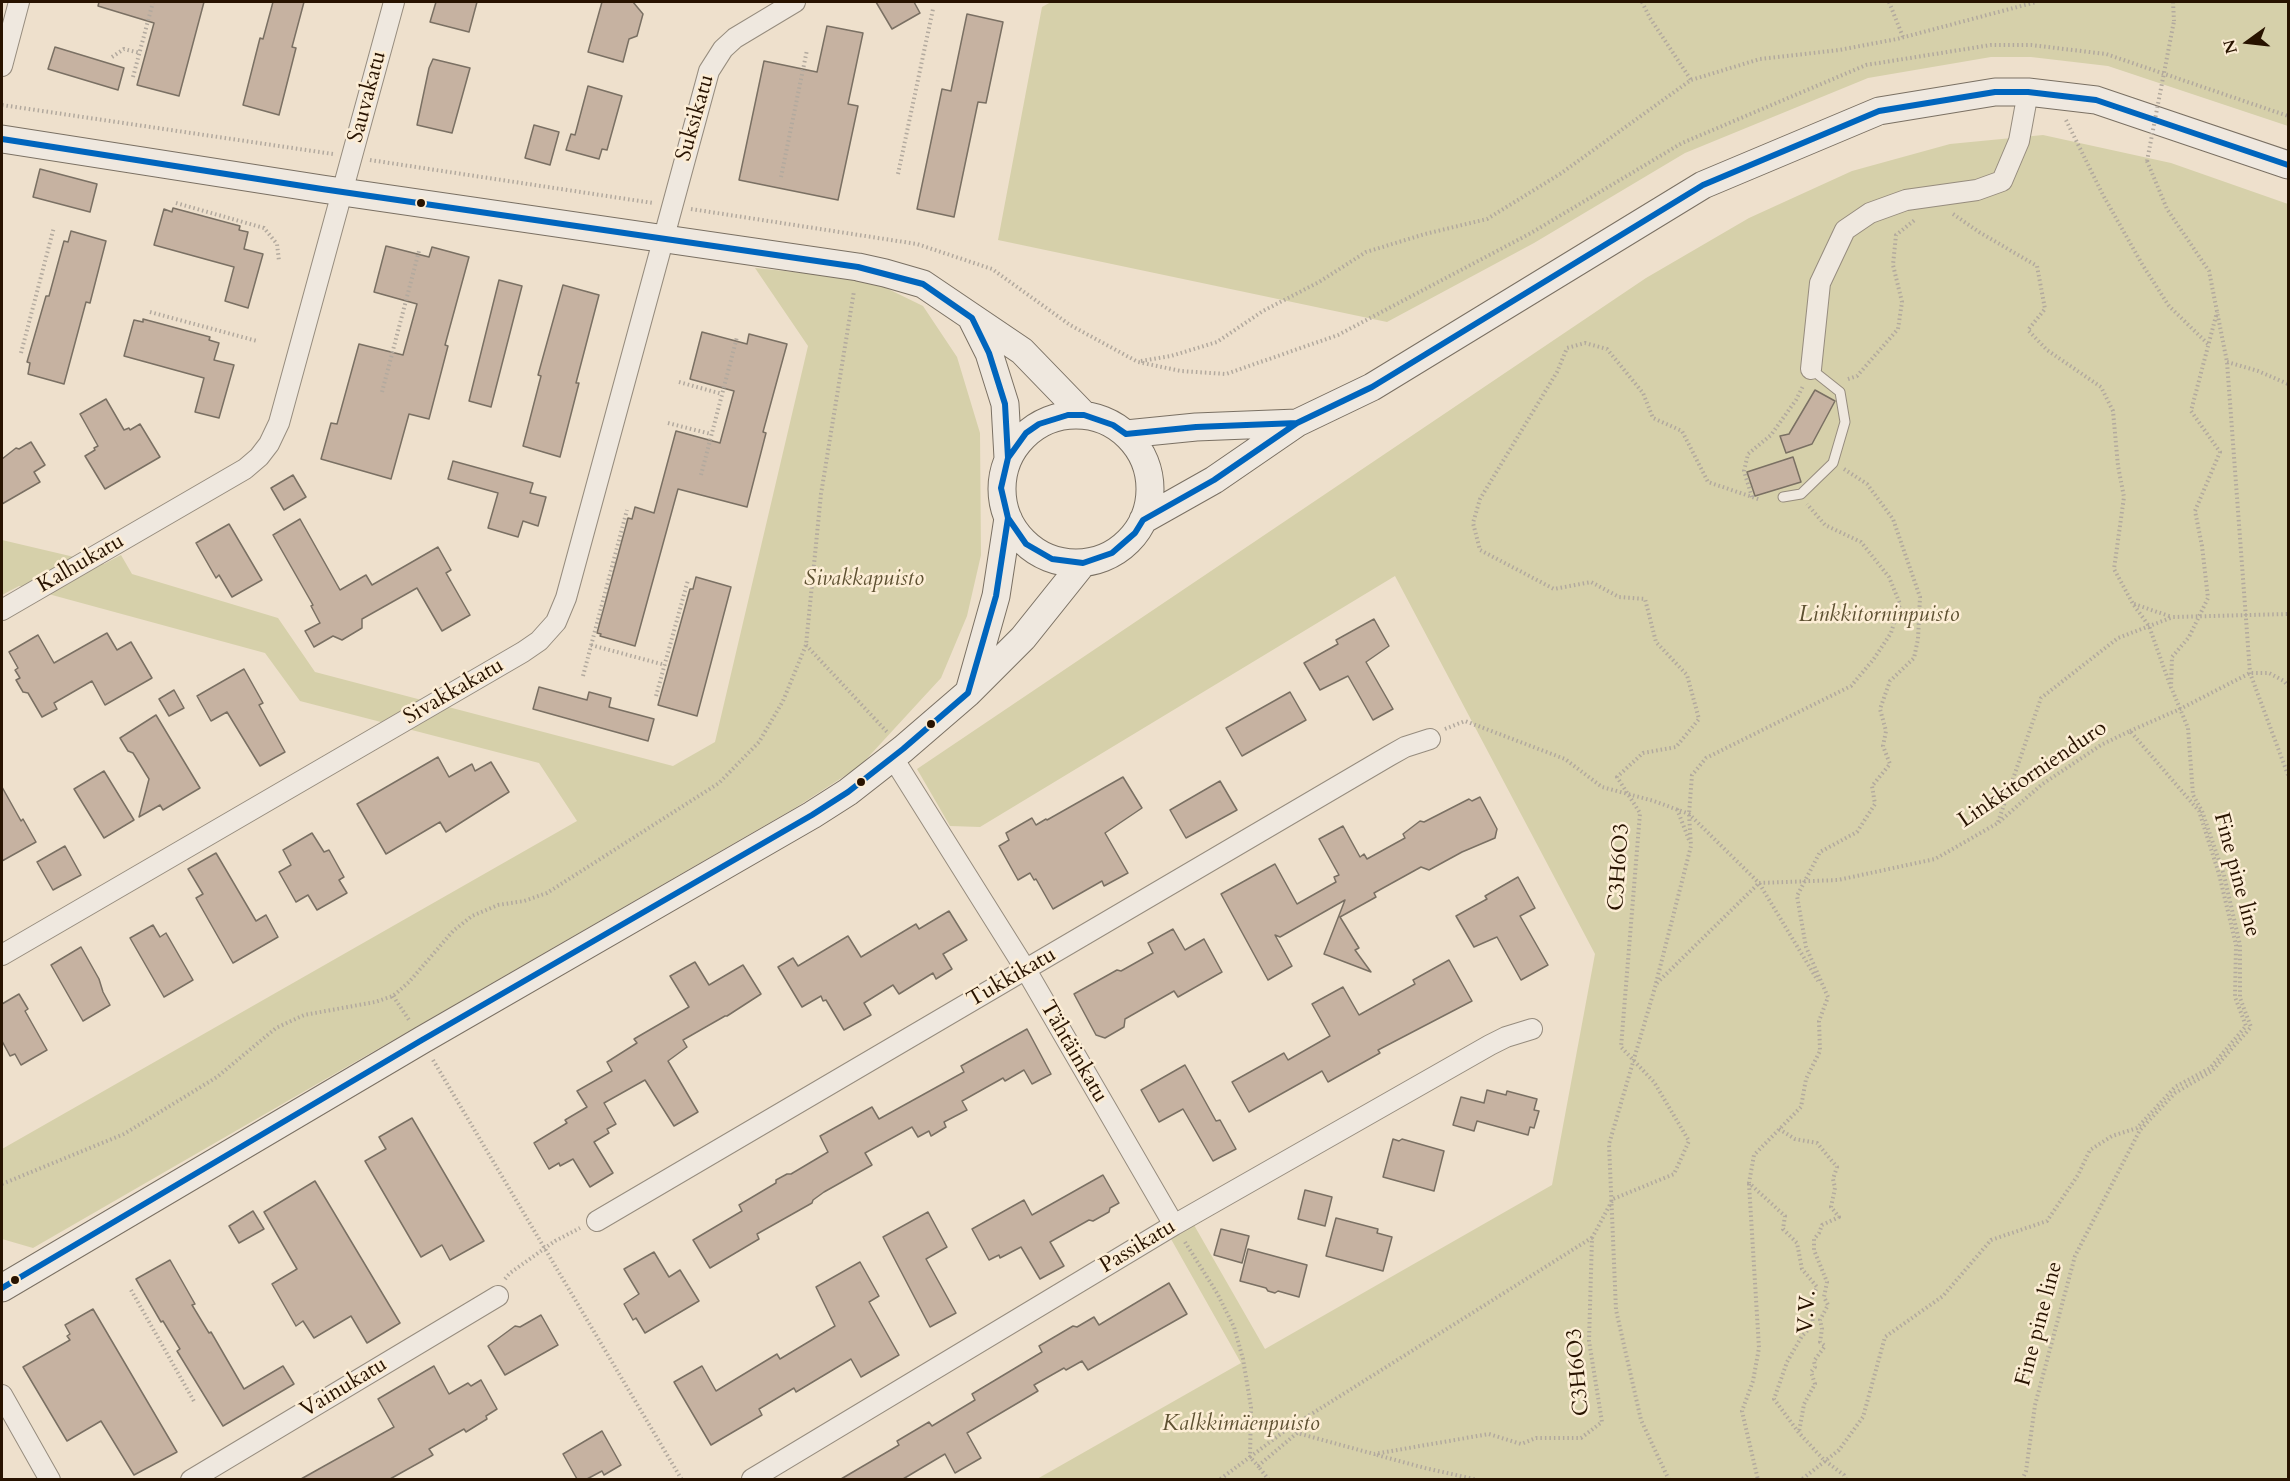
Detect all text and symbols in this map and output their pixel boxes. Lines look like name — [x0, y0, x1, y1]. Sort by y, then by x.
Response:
north arrow — [2218, 12, 2278, 72]
text: N — [2218, 37, 2243, 56]
street label: Sauvakatu — [343, 48, 393, 146]
street label: Suksikatu — [671, 72, 721, 164]
unlabelled marker — [415, 197, 427, 209]
street label: Kalhukatu — [33, 529, 129, 599]
park label: Sivakkapuisto — [804, 567, 924, 593]
park label: Linkkitorninpuisto — [1799, 603, 1959, 629]
street label: Sivakkakatu — [399, 653, 509, 731]
street label: Linkkitornienduro — [1954, 716, 2112, 834]
unlabelled marker — [925, 718, 937, 730]
unlabelled marker — [855, 776, 867, 788]
street label: Fine pine line — [2207, 810, 2265, 940]
street label: C3H6O3 — [1604, 822, 1636, 912]
street label: Tukkikatu — [963, 942, 1061, 1014]
street label: Tähtäinkatu — [1033, 996, 1113, 1108]
street label: Passikatu — [1095, 1214, 1181, 1280]
street label: Fine pine line — [2011, 1259, 2069, 1389]
unlabelled marker — [9, 1274, 21, 1286]
street label: V.V. — [1793, 1289, 1823, 1335]
street label: C3H6O3 — [1562, 1327, 1596, 1417]
street label: Vainukatu — [296, 1352, 392, 1424]
park label: Kalkkimäenpuisto — [1162, 1412, 1320, 1438]

